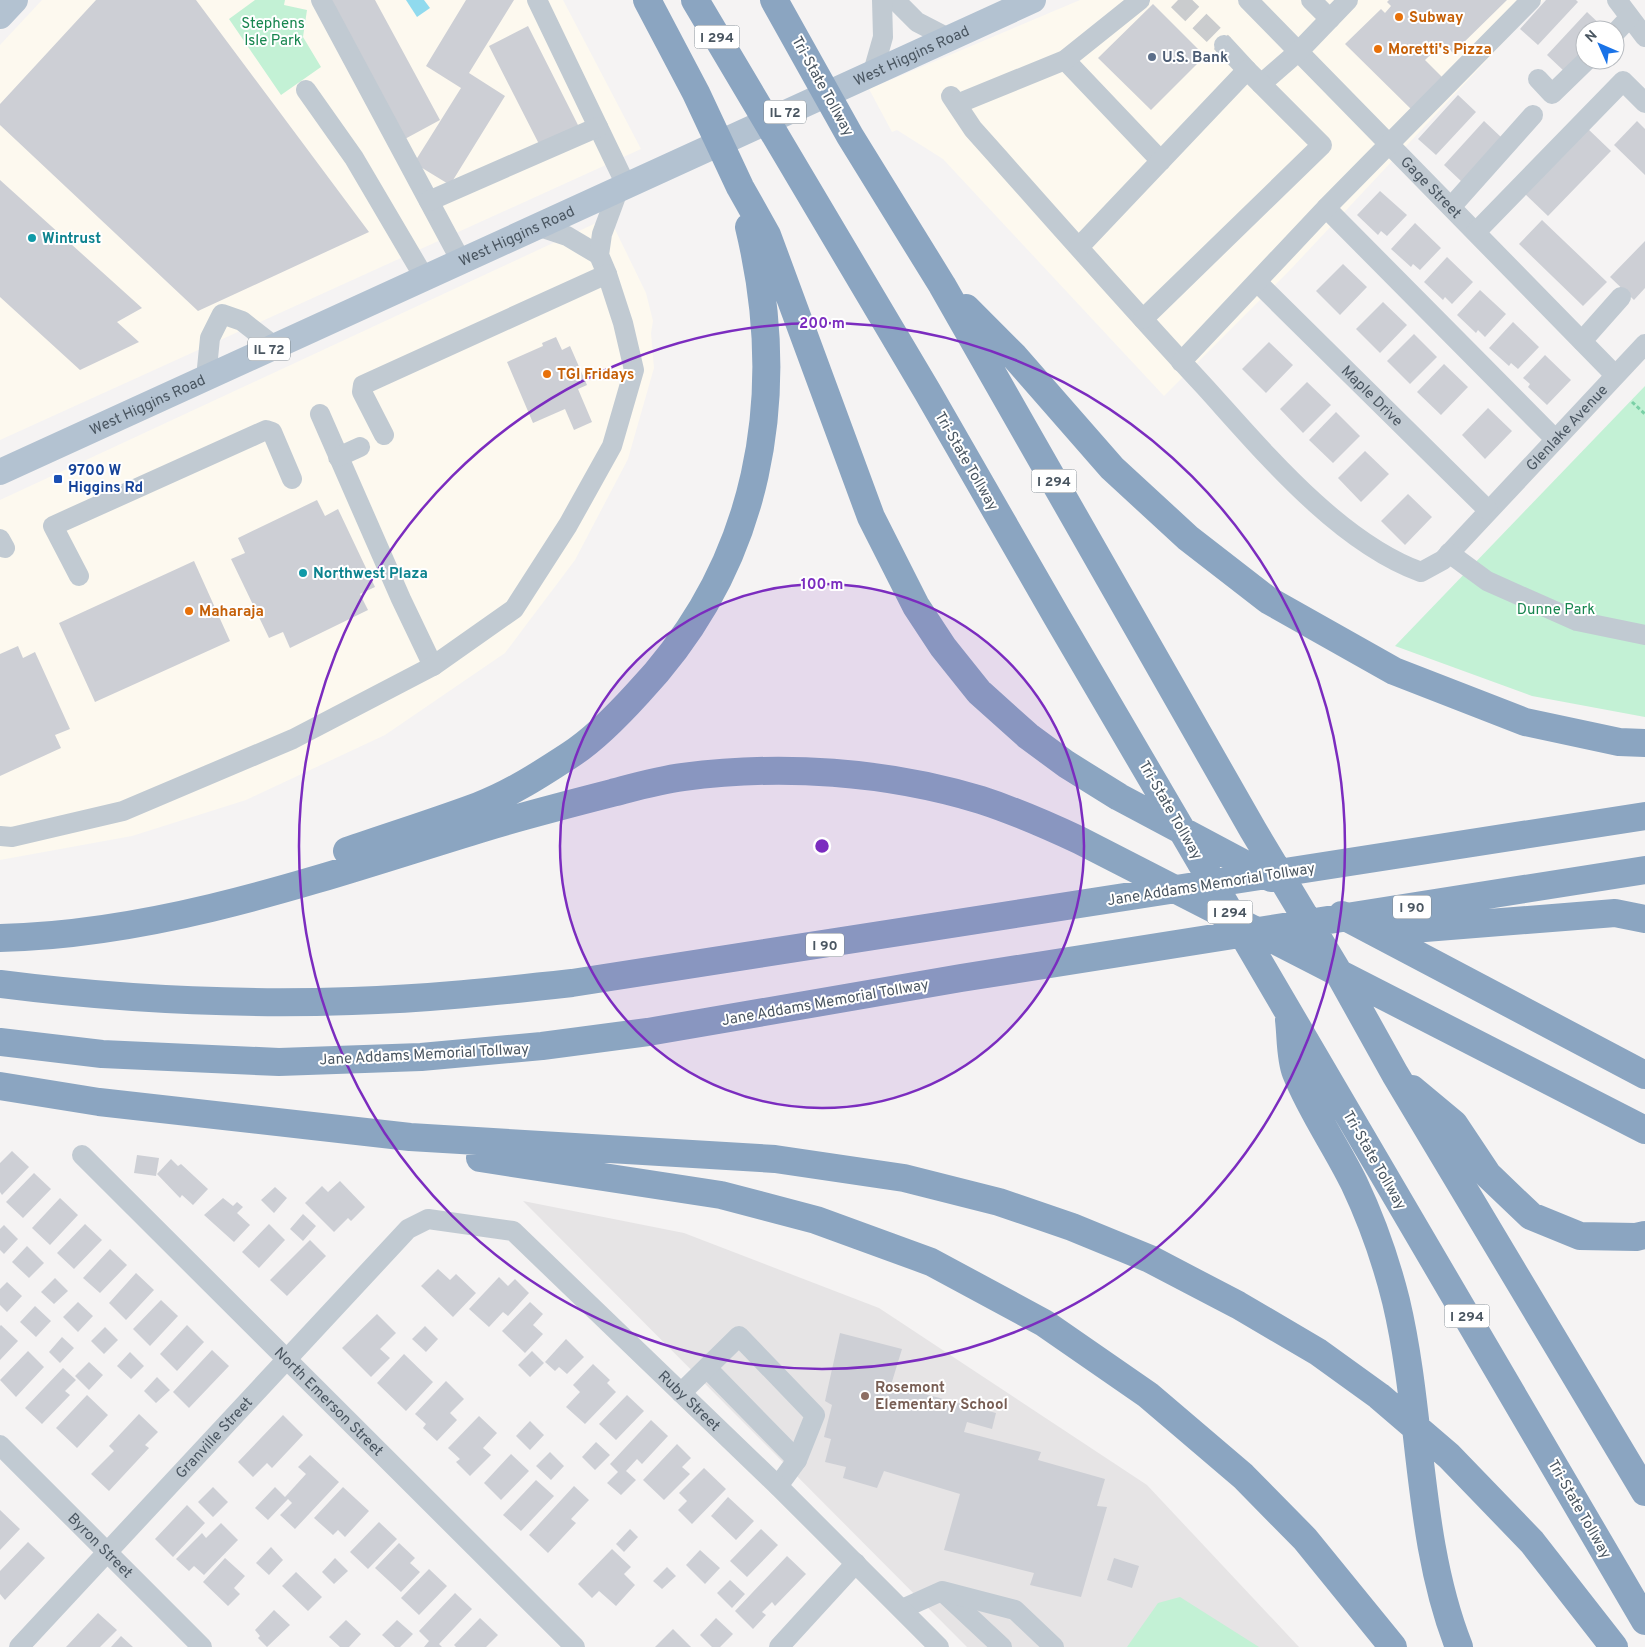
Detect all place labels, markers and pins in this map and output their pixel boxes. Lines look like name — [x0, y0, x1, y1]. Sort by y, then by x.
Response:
place label: Subway — [1409, 9, 1464, 28]
marker: Subway — [1393, 11, 1405, 23]
place label: Moretti's Pizza — [1388, 41, 1492, 60]
marker: Moretti's Pizza — [1372, 43, 1384, 55]
place label: U.S. Bank — [1162, 49, 1228, 68]
marker: U.S. Bank — [1146, 51, 1158, 63]
place label: Wintrust — [42, 230, 101, 249]
marker: Wintrust — [26, 232, 38, 244]
place label: TGI Fridays — [557, 366, 634, 385]
marker: TGI Fridays — [541, 368, 553, 380]
place label: 9700 W Higgins Rd — [68, 462, 143, 498]
marker: 9700 W Higgins Rd — [52, 473, 64, 485]
place label: Northwest Plaza — [313, 565, 428, 584]
marker: Northwest Plaza — [297, 567, 309, 579]
place label: Maharaja — [199, 603, 264, 622]
marker: Maharaja — [183, 605, 195, 617]
centre of rings — [813, 837, 831, 855]
place label: Rosemont Elementary School — [875, 1379, 1008, 1415]
marker: Rosemont Elementary School — [859, 1390, 871, 1402]

